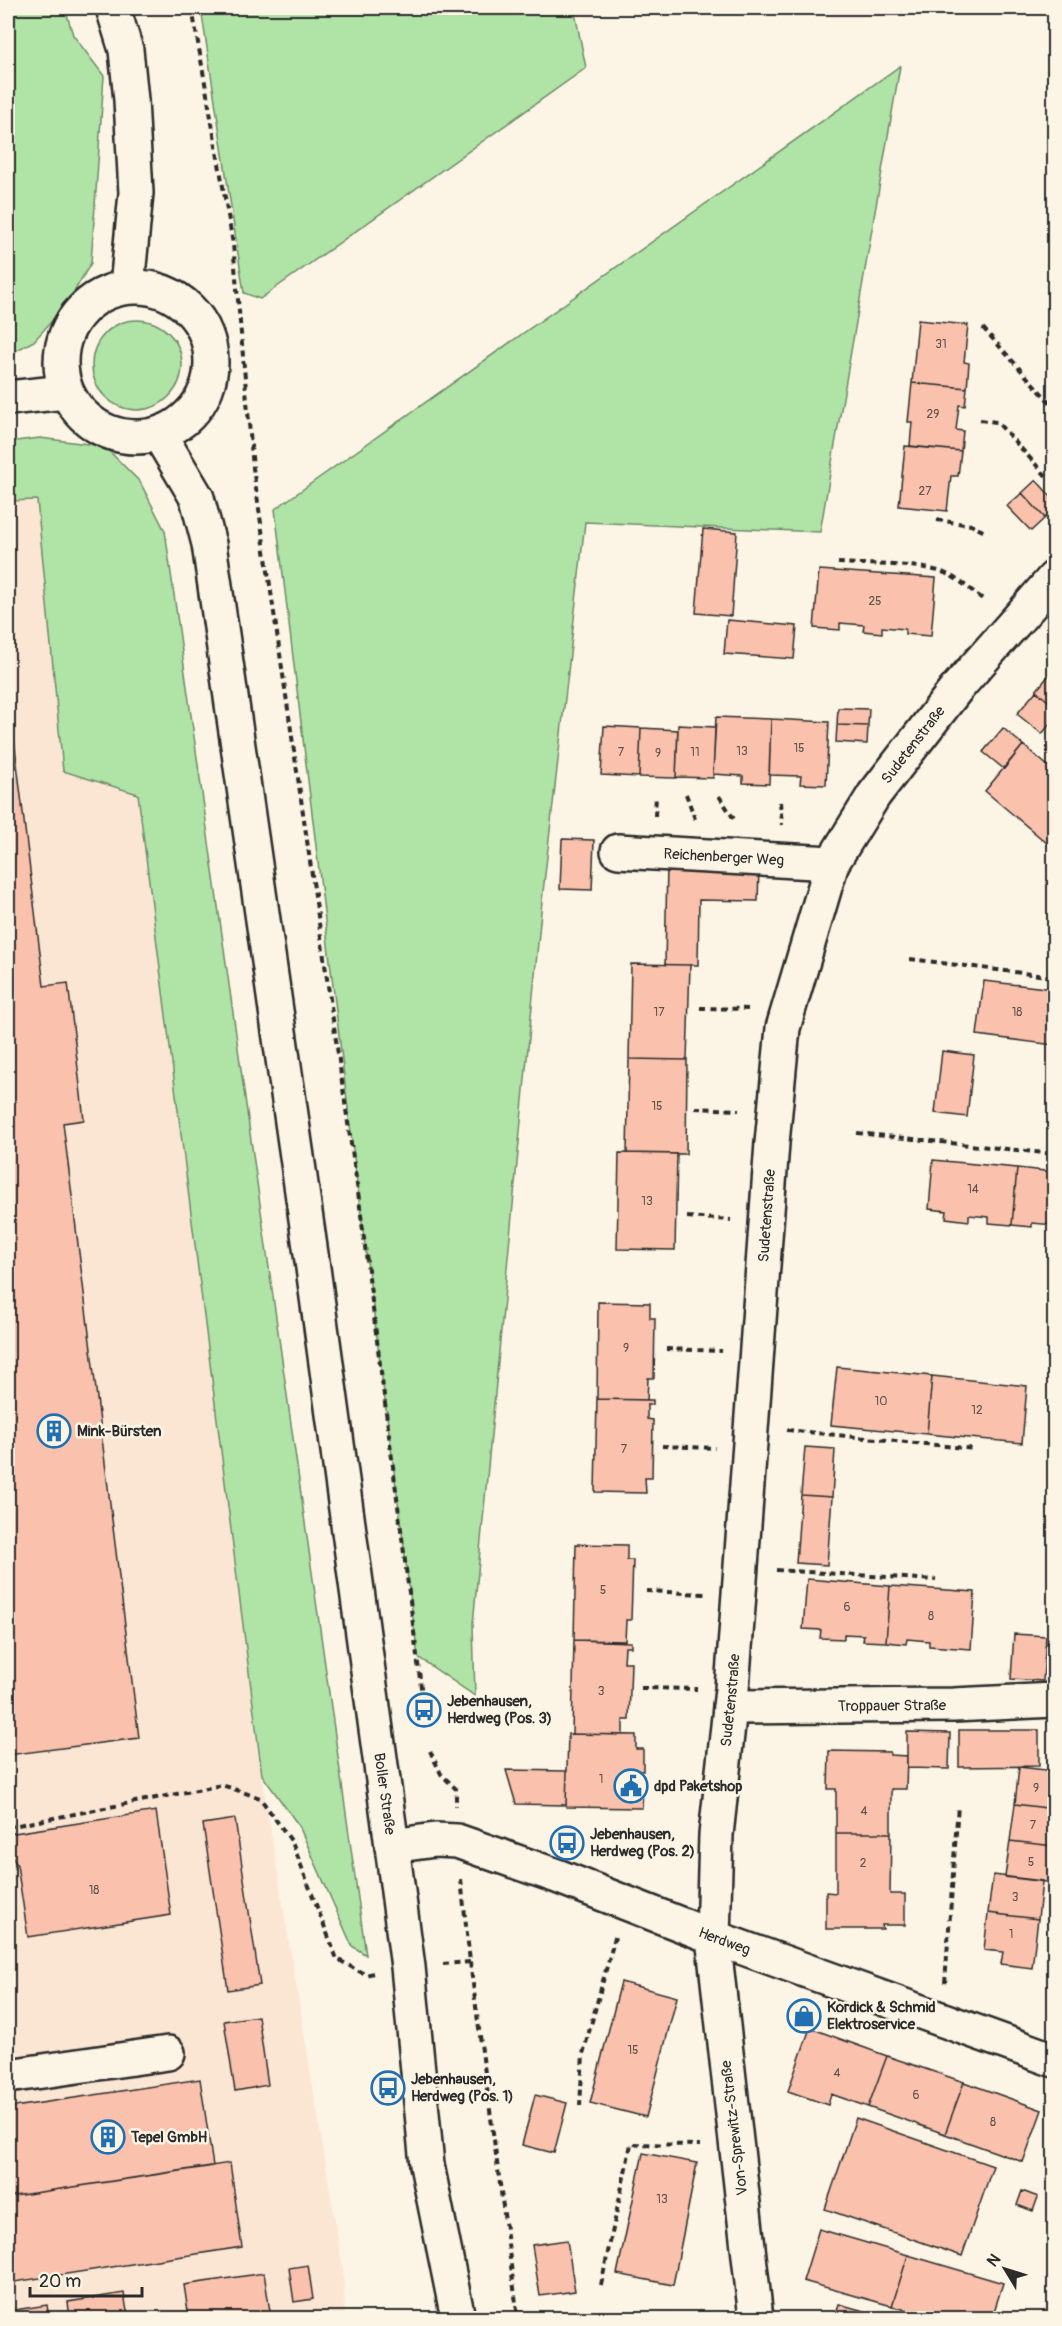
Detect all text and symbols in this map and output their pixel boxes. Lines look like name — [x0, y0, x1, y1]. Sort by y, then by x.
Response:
house number: 31 — [935, 337, 947, 352]
house number: 29 — [927, 407, 939, 422]
house number: 27 — [918, 484, 932, 499]
house number: 25 — [868, 594, 882, 609]
street label: Sudetenstraße — [877, 702, 950, 788]
house number: 15 — [793, 741, 805, 756]
house number: 13 — [736, 744, 748, 759]
house number: 7 — [618, 745, 625, 760]
house number: 11 — [690, 745, 700, 760]
house number: 9 — [655, 746, 661, 761]
street label: Reichenberger Weg — [663, 845, 785, 870]
house number: 17 — [653, 1005, 665, 1020]
house number: 18 — [1012, 1005, 1022, 1020]
house number: 15 — [651, 1099, 663, 1114]
street label: Sudetenstraße — [754, 1168, 780, 1263]
house number: 14 — [967, 1182, 979, 1197]
house number: 13 — [641, 1194, 653, 1209]
house number: 9 — [623, 1341, 629, 1356]
house number: 10 — [875, 1394, 887, 1409]
house number: 12 — [971, 1403, 983, 1418]
building icon: Mink-Bürsten — [36, 1413, 72, 1449]
place label: Mink-Bürsten — [77, 1422, 162, 1441]
house number: 7 — [621, 1442, 628, 1457]
house number: 5 — [600, 1583, 606, 1598]
house number: 6 — [844, 1600, 851, 1615]
house number: 8 — [928, 1609, 934, 1624]
street label: Sudetenstraße — [717, 1653, 745, 1748]
house number: 3 — [598, 1684, 605, 1699]
bus stop icon: Jebenhausen, Herdweg (Pos. 3) — [406, 1692, 442, 1728]
place label: Jebenhausen, Herdweg (Pos. 3) — [447, 1692, 552, 1728]
street label: Troppauer Straße — [838, 1696, 947, 1716]
street label: Boller Straße — [369, 1752, 399, 1837]
public building icon: dpd Paketshop — [613, 1768, 649, 1804]
house number: 1 — [599, 1772, 603, 1787]
place label: dpd Paketshop — [654, 1777, 742, 1796]
house number: 9 — [1033, 1781, 1039, 1796]
house number: 4 — [861, 1804, 868, 1819]
house number: 7 — [1030, 1818, 1037, 1833]
bus stop icon: Jebenhausen, Herdweg (Pos. 2) — [549, 1825, 585, 1861]
place label: Jebenhausen, Herdweg (Pos. 2) — [590, 1825, 695, 1861]
house number: 5 — [1028, 1855, 1034, 1870]
house number: 2 — [860, 1856, 867, 1871]
house number: 18 — [89, 1883, 99, 1898]
house number: 3 — [1012, 1890, 1019, 1905]
street label: Herdweg — [696, 1923, 753, 1960]
house number: 1 — [1009, 1927, 1013, 1942]
shop icon: Kordick & Schmid Elektroservice — [786, 1998, 822, 2034]
place label: Kordick & Schmid Elektroservice — [827, 1998, 936, 2034]
house number: 15 — [627, 2043, 639, 2058]
street label: Von-Sprewitz-Straße — [717, 2059, 752, 2196]
house number: 4 — [834, 2066, 841, 2081]
bus stop icon: Jebenhausen, Herdweg (Pos. 1) — [370, 2070, 406, 2106]
place label: Jebenhausen, Herdweg (Pos. 1) — [411, 2070, 514, 2106]
house number: 6 — [913, 2088, 920, 2103]
house number: 8 — [990, 2115, 996, 2130]
building icon: Tepel GmbH — [90, 2119, 126, 2155]
place label: Tepel GmbH — [130, 2128, 208, 2147]
house number: 13 — [656, 2192, 668, 2207]
north arrow — [975, 2239, 1035, 2299]
text: N — [983, 2250, 1005, 2271]
scale bar — [30, 2260, 142, 2298]
text: 20 m — [39, 2270, 81, 2293]

